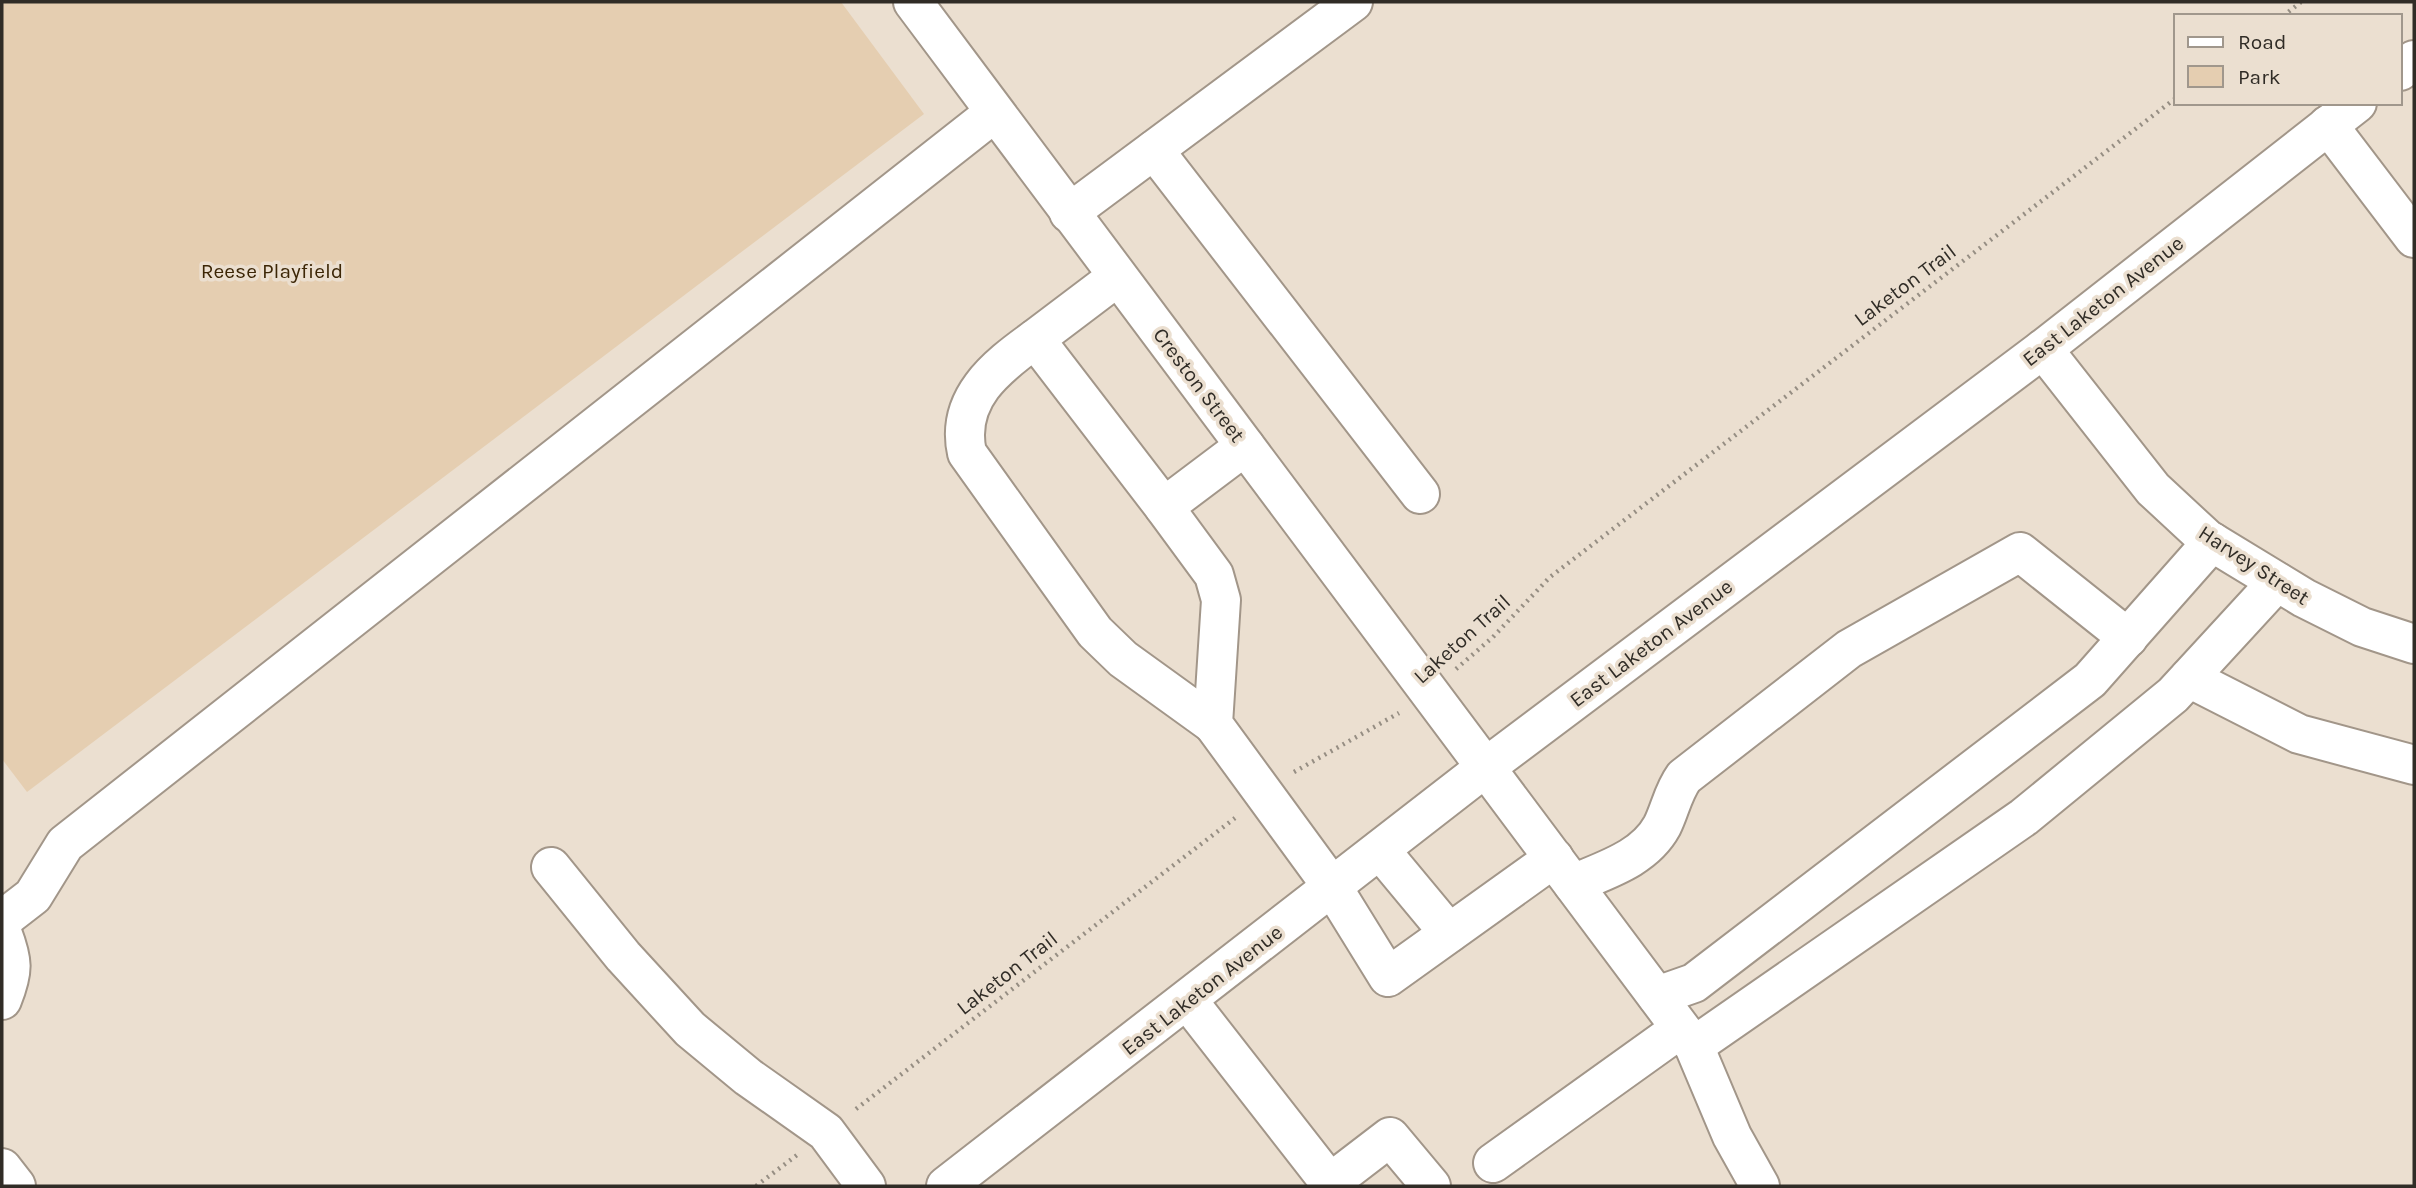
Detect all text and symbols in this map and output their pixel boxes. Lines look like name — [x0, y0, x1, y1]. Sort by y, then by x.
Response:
legend — [2174, 14, 2402, 105]
text: Road — [2238, 30, 2286, 54]
text: Park — [2238, 65, 2281, 89]
street label: East Laketon Avenue — [2018, 231, 2188, 371]
street label: Laketon Trail — [1849, 239, 1961, 331]
park label: Reese Playfield — [201, 259, 343, 283]
street label: Creston Street — [1148, 323, 1250, 447]
street label: Harvey Street — [2194, 520, 2314, 610]
street label: East Laketon Avenue — [1565, 574, 1737, 712]
street label: Laketon Trail — [1409, 590, 1515, 688]
street label: East Laketon Avenue — [1117, 920, 1287, 1060]
street label: Laketon Trail — [952, 926, 1062, 1020]

